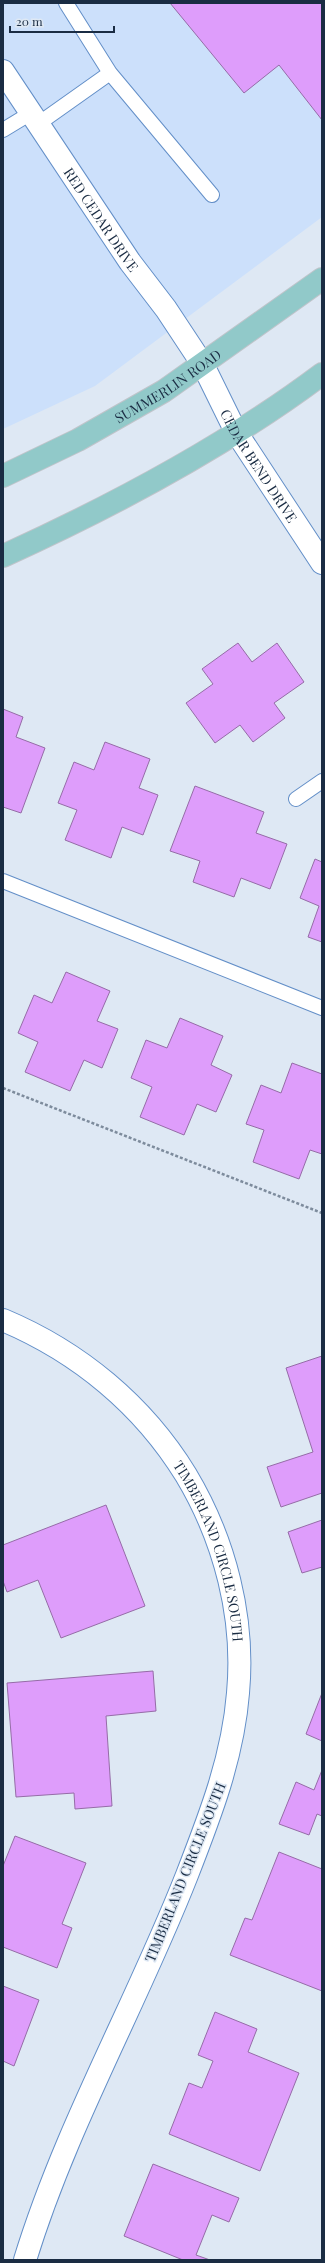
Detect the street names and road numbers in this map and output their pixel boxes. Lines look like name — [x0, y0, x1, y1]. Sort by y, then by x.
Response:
street label: RED CEDAR DRIVE — [60, 163, 143, 275]
street label: SUMMERLIN ROAD — [111, 344, 225, 427]
street label: CEDAR BEND DRIVE — [217, 406, 302, 526]
street label: TIMBERLAND CIRCLE SOUTH — [169, 1456, 248, 1643]
street label: TIMBERLAND CIRCLE SOUTH — [140, 1779, 230, 1965]

